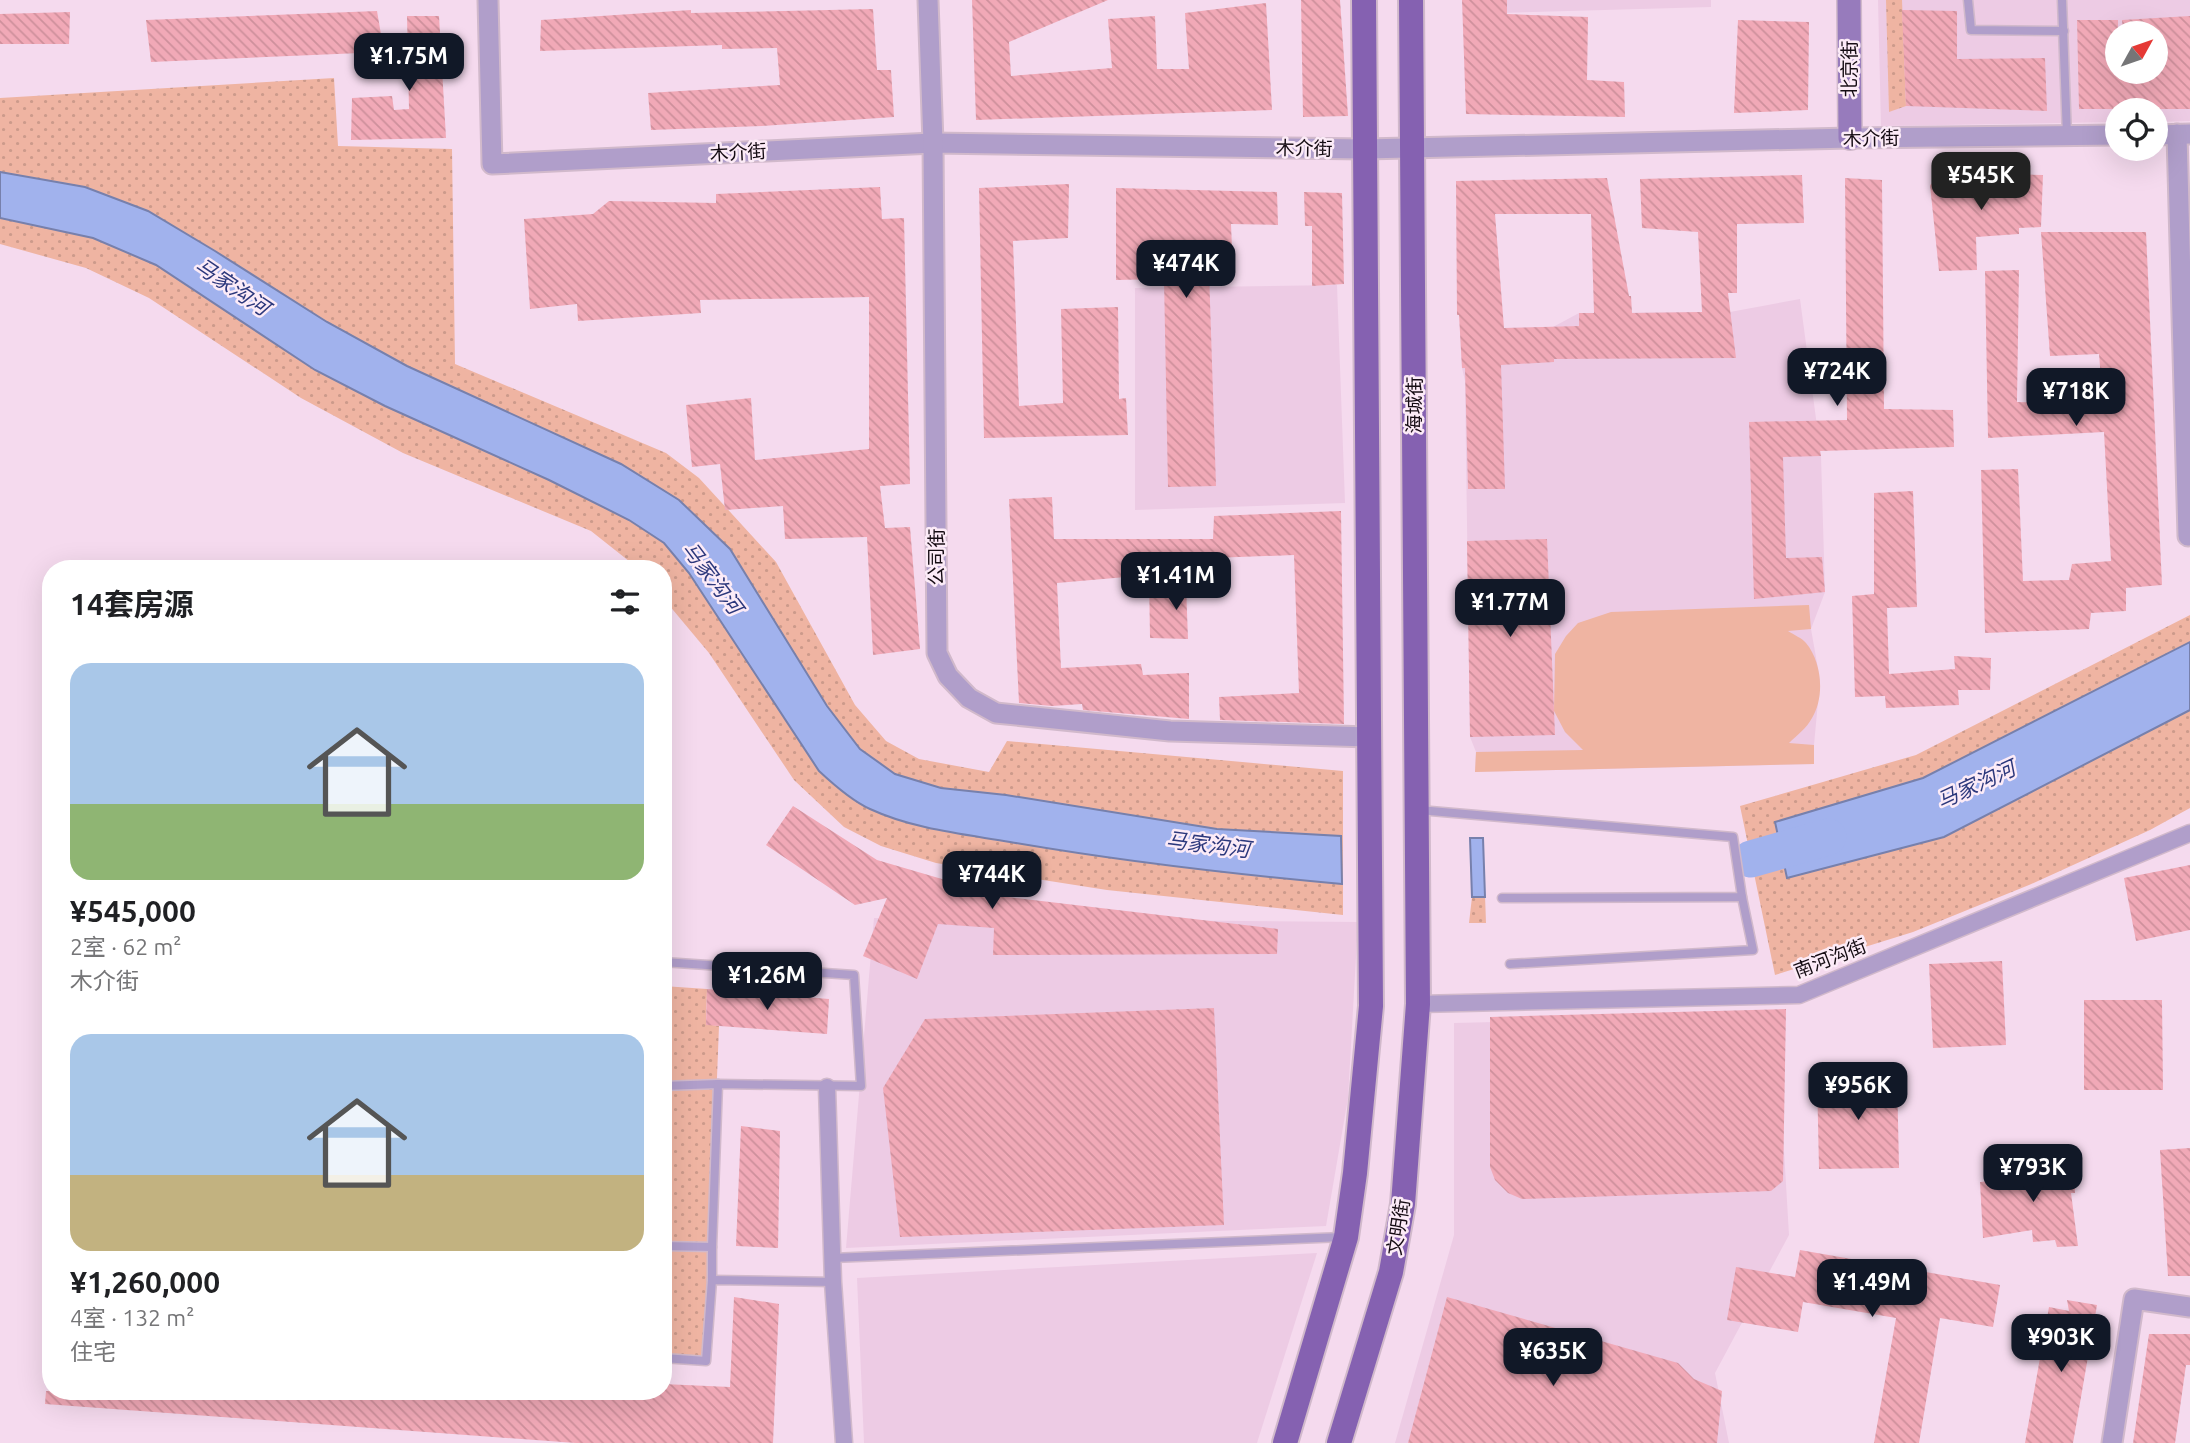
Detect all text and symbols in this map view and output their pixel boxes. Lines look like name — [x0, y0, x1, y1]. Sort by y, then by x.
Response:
north arrow — [2105, 21, 2168, 84]
map controls — [2105, 21, 2168, 161]
pin: ¥1.75M — [352, 34, 466, 93]
street label: 北京街 — [1838, 40, 1860, 98]
text: ¥1.75M — [370, 43, 448, 68]
button: locate — [2105, 98, 2168, 161]
street label: 木介街 — [1842, 127, 1900, 149]
street label: 木介街 — [1275, 137, 1333, 159]
street label: 木介街 — [709, 140, 767, 164]
pin: ¥545K — [1932, 152, 2030, 212]
text: ¥545K — [1947, 162, 2015, 187]
pin: ¥474K — [1137, 240, 1235, 300]
text: ¥474K — [1152, 250, 1220, 275]
water label: 马家沟河 — [191, 253, 277, 322]
pin: ¥724K — [1788, 348, 1886, 408]
text: ¥724K — [1803, 358, 1871, 383]
pin: ¥718K — [2027, 368, 2125, 428]
street label: 海城街 — [1403, 376, 1425, 434]
text: ¥718K — [2042, 378, 2110, 403]
street label: 公司街 — [925, 528, 947, 586]
water label: 马家沟河 — [678, 537, 750, 621]
pin: ¥1.41M — [1119, 552, 1233, 612]
text: ¥1.41M — [1137, 562, 1215, 587]
pin: ¥1.77M — [1453, 580, 1567, 639]
icon: filters — [606, 583, 644, 621]
text: 14套房源 — [70, 587, 194, 621]
text: ¥1.77M — [1471, 589, 1549, 614]
icon: home — [294, 709, 420, 835]
water label: 马家沟河 — [1932, 754, 2022, 813]
water label: 马家沟河 — [1165, 827, 1255, 862]
pin: ¥744K — [943, 852, 1041, 911]
text: ¥744K — [958, 861, 1026, 886]
text: ¥545,000 — [70, 894, 196, 928]
text: 2室 · 62 m² — [70, 934, 181, 959]
street label: 南河沟街 — [1791, 934, 1869, 982]
pin: ¥1.26M — [710, 953, 824, 1012]
text: ¥1.26M — [728, 962, 806, 987]
text: 木介街 — [70, 968, 139, 993]
pin: ¥956K — [1809, 1062, 1907, 1122]
text: ¥956K — [1824, 1072, 1892, 1097]
icon: home — [294, 1080, 420, 1206]
pin: ¥793K — [1984, 1144, 2082, 1204]
text: ¥793K — [1999, 1154, 2067, 1179]
street label: 文明街 — [1383, 1197, 1413, 1257]
pin: ¥1.49M — [1815, 1260, 1929, 1319]
text: ¥1,260,000 — [70, 1265, 220, 1299]
text: ¥1.49M — [1833, 1269, 1911, 1294]
text: 4室 · 132 m² — [70, 1305, 194, 1330]
pin: ¥903K — [2012, 1314, 2110, 1374]
text: ¥903K — [2027, 1324, 2095, 1349]
pin: ¥635K — [1504, 1328, 1602, 1388]
text: ¥635K — [1519, 1338, 1587, 1363]
text: 住宅 — [70, 1339, 116, 1364]

